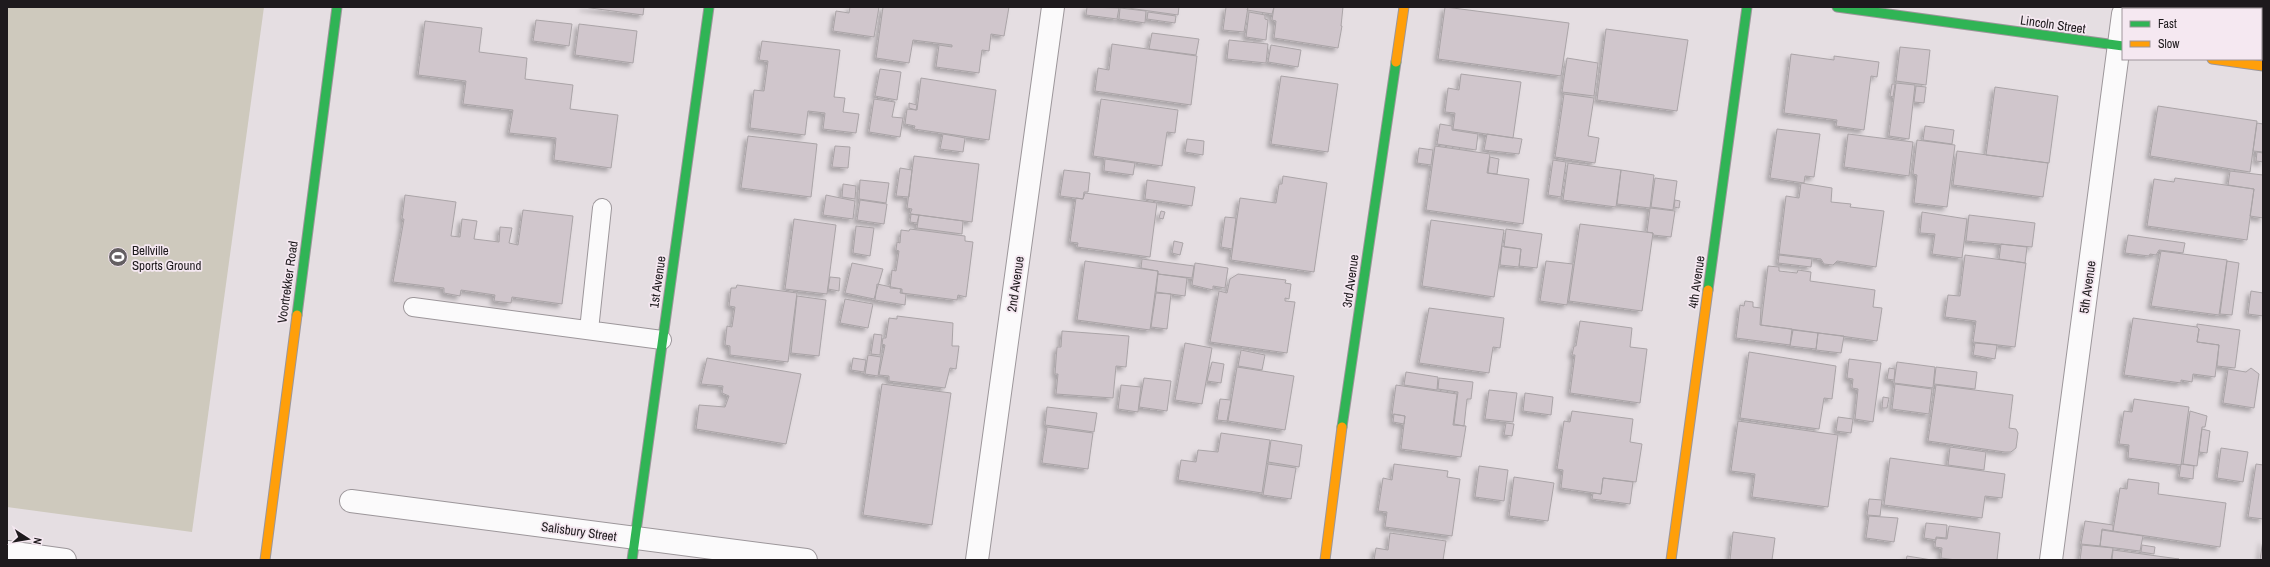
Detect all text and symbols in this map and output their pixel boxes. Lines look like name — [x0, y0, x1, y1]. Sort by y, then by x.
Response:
legend — [2122, 8, 2262, 60]
street label: Lincoln Street — [2019, 12, 2087, 37]
text: Fast — [2158, 16, 2177, 32]
text: Slow — [2158, 36, 2180, 52]
street label: Voortrekker Road — [273, 240, 302, 324]
place label: Bellville Sports Ground — [132, 242, 201, 274]
sports icon: Bellville Sports Ground — [107, 246, 129, 268]
street label: 3rd Avenue — [1338, 253, 1363, 309]
street label: 4th Avenue — [1684, 254, 1709, 310]
street label: 1st Avenue — [645, 255, 670, 309]
street label: 2nd Avenue — [1003, 255, 1028, 313]
street label: 5th Avenue — [2075, 259, 2100, 315]
street label: Salisbury Street — [540, 518, 618, 545]
north arrow — [8, 519, 48, 559]
text: N — [30, 536, 45, 546]

